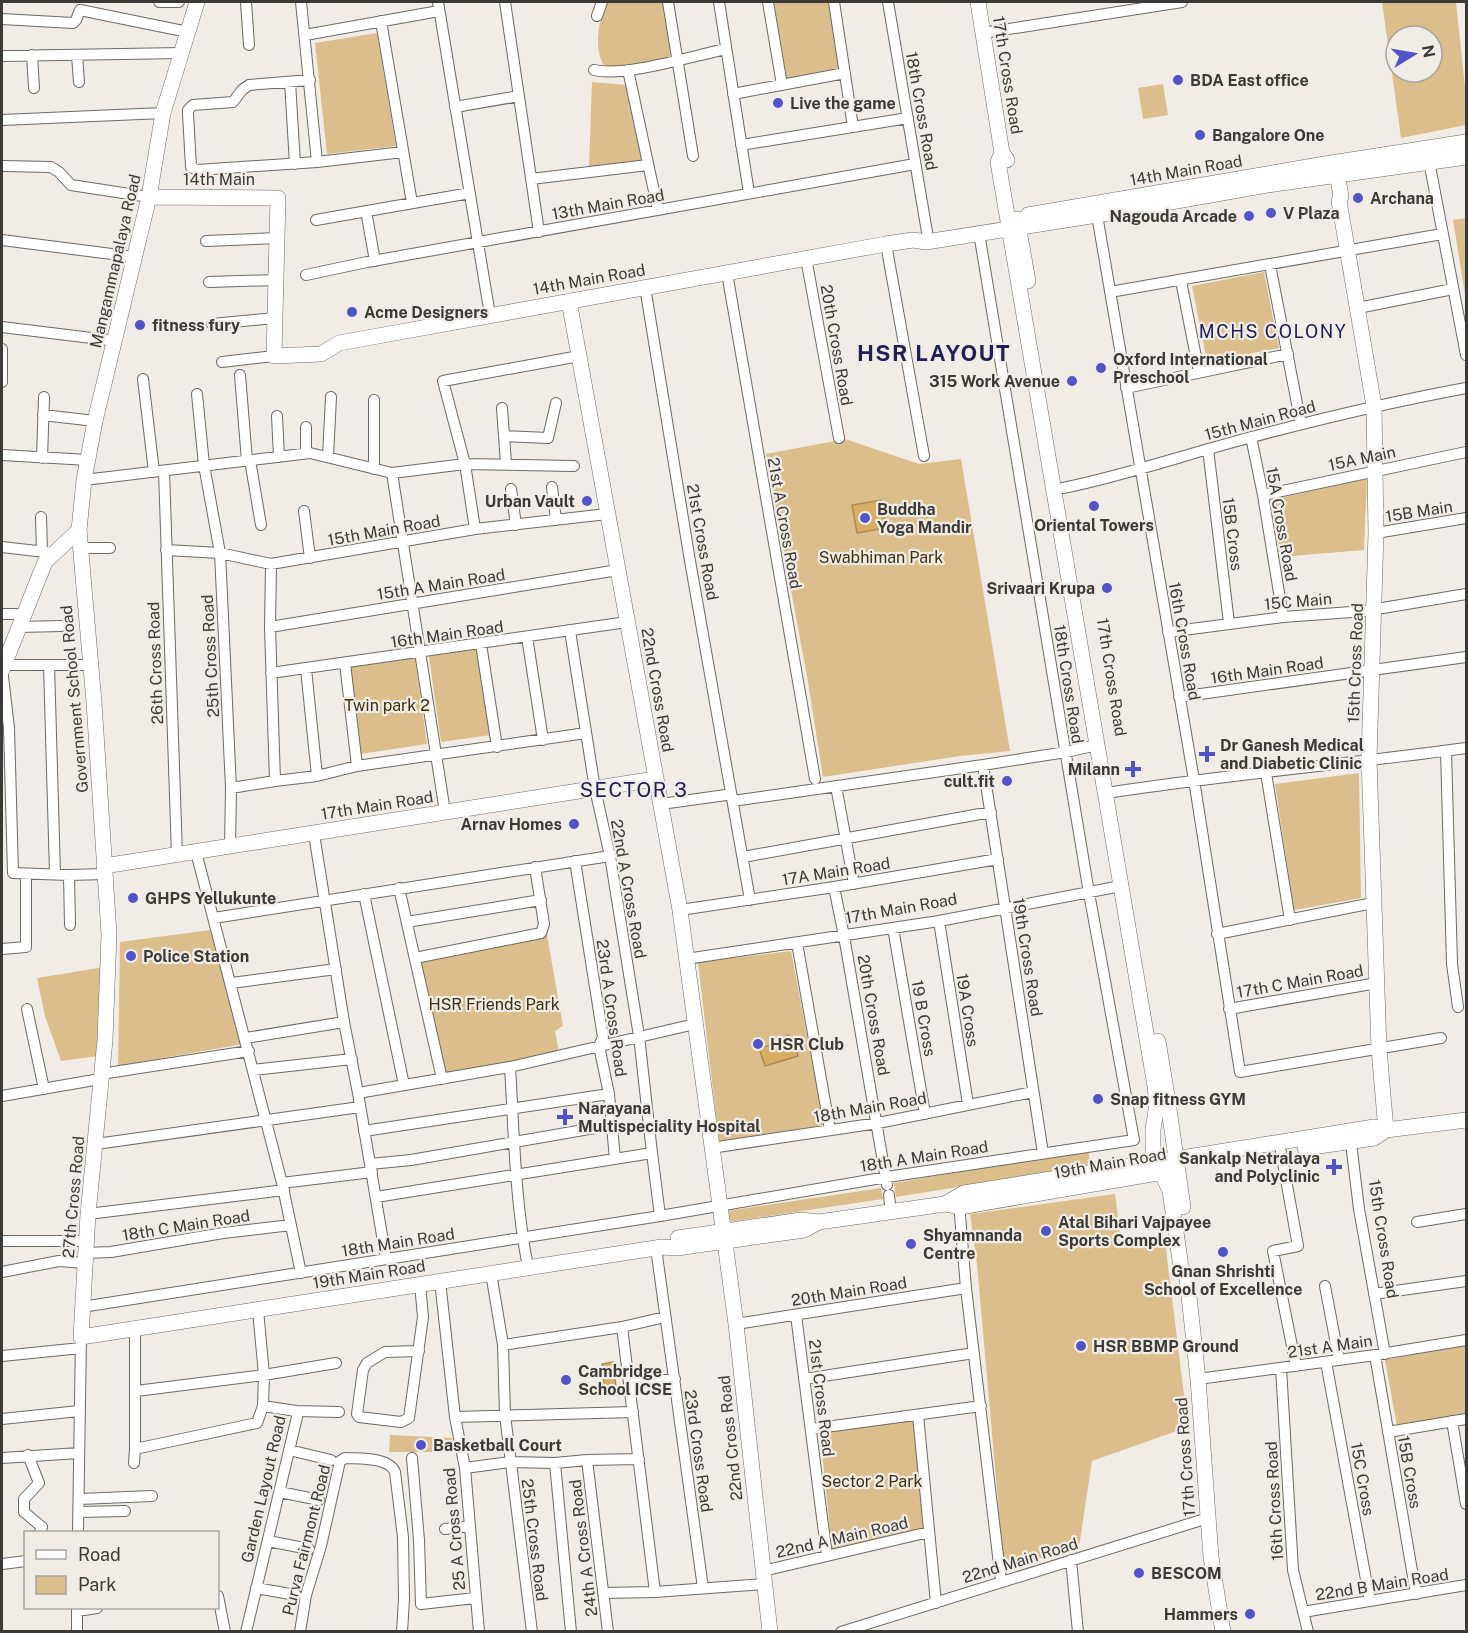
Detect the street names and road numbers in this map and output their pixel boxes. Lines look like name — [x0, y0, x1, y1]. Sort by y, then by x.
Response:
street label: 17th Cross Road — [989, 15, 1026, 136]
street label: 18th Cross Road — [902, 50, 941, 172]
street label: 14th Main Road — [1128, 151, 1244, 190]
street label: 14th Main — [183, 170, 255, 189]
street label: Mangammapalaya Road — [86, 172, 145, 350]
street label: 13th Main Road — [550, 185, 666, 224]
street label: 14th Main Road — [531, 260, 647, 299]
street label: 20th Cross Road — [816, 283, 857, 407]
street label: 15th Main Road — [1203, 397, 1318, 444]
street label: 15A Main — [1327, 442, 1397, 475]
street label: 21st A Cross Road — [764, 456, 805, 590]
street label: 15A Cross Road — [1262, 465, 1301, 583]
street label: 21st Cross Road — [683, 482, 722, 602]
street label: 15B Cross — [1219, 496, 1246, 572]
street label: 15B Main — [1384, 497, 1454, 526]
street label: 15th Main Road — [326, 511, 442, 550]
street label: 15th A Main Road — [376, 565, 506, 604]
street label: 16th Cross Road — [1165, 580, 1204, 702]
street label: 15C Main — [1263, 589, 1333, 614]
street label: 25th Cross Road — [198, 594, 223, 718]
street label: 26th Cross Road — [144, 601, 167, 725]
street label: 15th Cross Road — [1344, 603, 1367, 723]
street label: Government School Road — [57, 604, 92, 794]
street label: 16th Main Road — [389, 617, 505, 652]
street label: 17th Cross Road — [1093, 617, 1130, 738]
street label: 18th Cross Road — [1050, 623, 1087, 745]
street label: 22nd Cross Road — [637, 627, 678, 754]
street label: 16th Main Road — [1209, 653, 1325, 688]
street label: 17th Main Road — [320, 787, 435, 824]
street label: 22nd A Cross Road — [607, 818, 650, 960]
street label: 17A Main Road — [781, 854, 892, 889]
street label: 17th Main Road — [844, 889, 959, 928]
street label: 19th Cross Road — [1009, 896, 1046, 1018]
street label: 23rd A Cross Road — [592, 938, 631, 1078]
street label: 20th Cross Road — [853, 953, 894, 1077]
street label: 17th C Main Road — [1235, 961, 1365, 1002]
street label: 19A Cross — [952, 972, 983, 1048]
street label: 19 B Cross — [907, 978, 940, 1058]
street label: 18th Main Road — [812, 1088, 928, 1127]
street label: 27th Cross Road — [59, 1135, 88, 1259]
street label: 18th A Main Road — [859, 1137, 990, 1176]
street label: 19th Main Road — [1052, 1144, 1168, 1183]
street label: 15th Cross Road — [1365, 1178, 1402, 1300]
street label: 18th C Main Road — [121, 1206, 251, 1245]
street label: 18th Main Road — [340, 1224, 456, 1261]
street label: 19th Main Road — [311, 1256, 427, 1293]
street label: 20th Main Road — [790, 1273, 908, 1310]
street label: 21st A Main — [1286, 1331, 1374, 1362]
street label: 21st Cross Road — [805, 1338, 838, 1458]
street label: 22nd Cross Road — [714, 1374, 747, 1501]
street label: 23rd Cross Road — [681, 1389, 716, 1513]
street label: 17th Cross Road — [1172, 1397, 1199, 1517]
street label: Garden Layout Road — [237, 1414, 290, 1565]
street label: 15B Cross — [1394, 1434, 1425, 1510]
street label: 16th Cross Road — [1262, 1441, 1287, 1561]
street label: 15C Cross — [1347, 1441, 1378, 1517]
street label: Purva Fairmont Road — [279, 1463, 334, 1618]
street label: 25 A Cross Road — [440, 1467, 469, 1591]
street label: 25th Cross Road — [518, 1478, 551, 1602]
street label: 24th A Cross Road — [566, 1478, 601, 1618]
street label: 22nd A Main Road — [774, 1513, 910, 1562]
street label: 22nd Main Road — [960, 1534, 1080, 1587]
street label: 22nd B Main Road — [1314, 1565, 1450, 1604]

